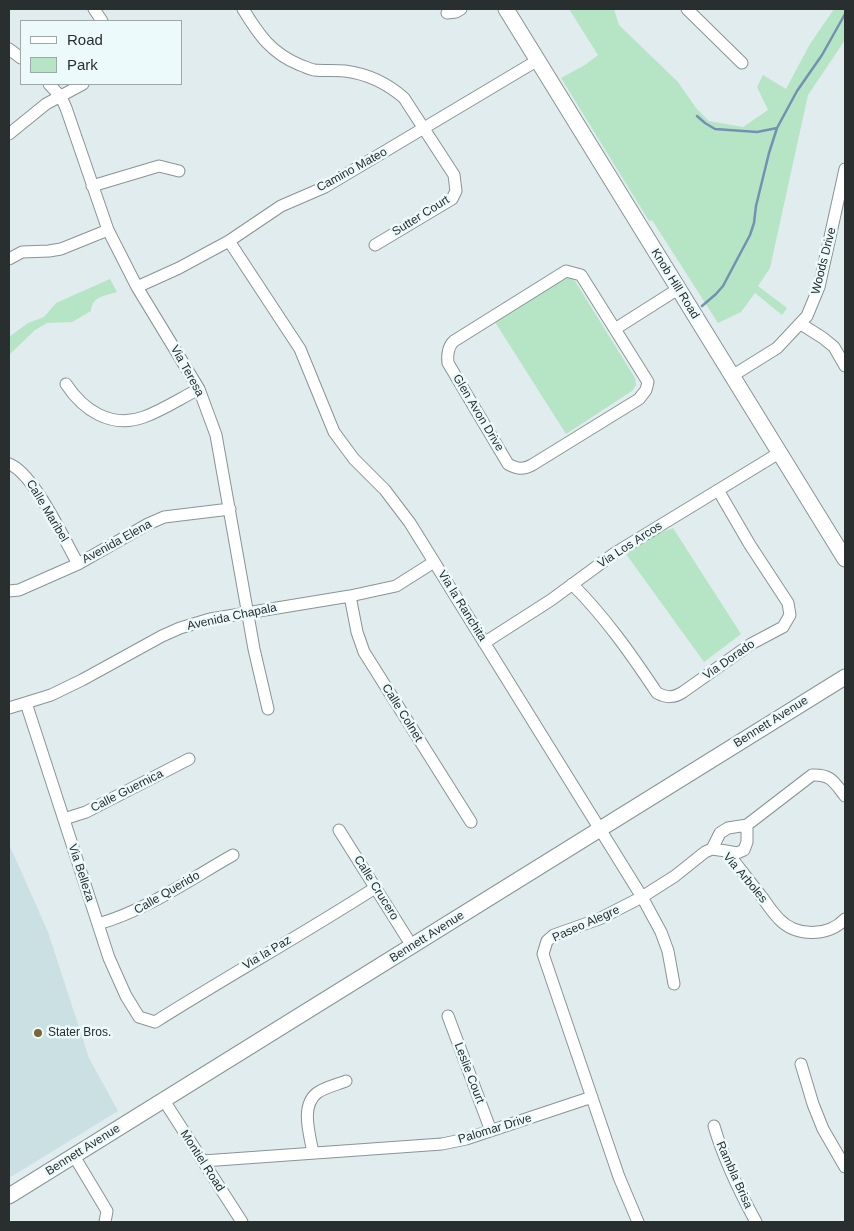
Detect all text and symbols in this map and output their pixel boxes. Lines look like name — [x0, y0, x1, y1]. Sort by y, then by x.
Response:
legend — [20, 20, 182, 85]
text: Road — [67, 31, 103, 48]
text: Park — [67, 56, 98, 73]
street label: Camino Mateo — [314, 145, 390, 195]
street label: Sutter Court — [390, 193, 452, 239]
street label: Woods Drive — [809, 226, 839, 296]
street label: Knob Hill Road — [648, 246, 702, 322]
street label: Via Teresa — [167, 343, 207, 399]
street label: Glen Avon Drive — [449, 372, 507, 454]
street label: Calle Maribel — [23, 477, 71, 545]
street label: Avenida Elena — [80, 517, 154, 567]
street label: Via Los Arcos — [595, 519, 665, 571]
street label: Via la Ranchita — [435, 568, 489, 644]
street label: Avenida Chapala — [186, 600, 278, 634]
street label: Via Dorado — [700, 637, 758, 683]
street label: Calle Colnet — [379, 681, 425, 745]
street label: Bennett Avenue — [731, 693, 811, 751]
street label: Calle Guernica — [88, 767, 166, 815]
street label: Via Belleza — [65, 842, 97, 904]
street label: Via Arboles — [720, 850, 770, 906]
street label: Calle Crucero — [350, 853, 402, 923]
street label: Calle Querido — [132, 868, 202, 918]
street label: Paseo Alegre — [550, 903, 622, 945]
street label: Bennett Avenue — [387, 908, 467, 966]
street label: Via la Paz — [240, 933, 294, 973]
place label: Stater Bros. — [48, 1026, 111, 1040]
marker: Stater Bros. — [32, 1027, 44, 1039]
street label: Leslie Court — [451, 1041, 487, 1105]
street label: Palomar Drive — [457, 1111, 533, 1147]
street label: Bennett Avenue — [43, 1121, 123, 1179]
street label: Montiel Road — [177, 1127, 227, 1195]
street label: Rambla Brisa — [713, 1139, 755, 1211]

